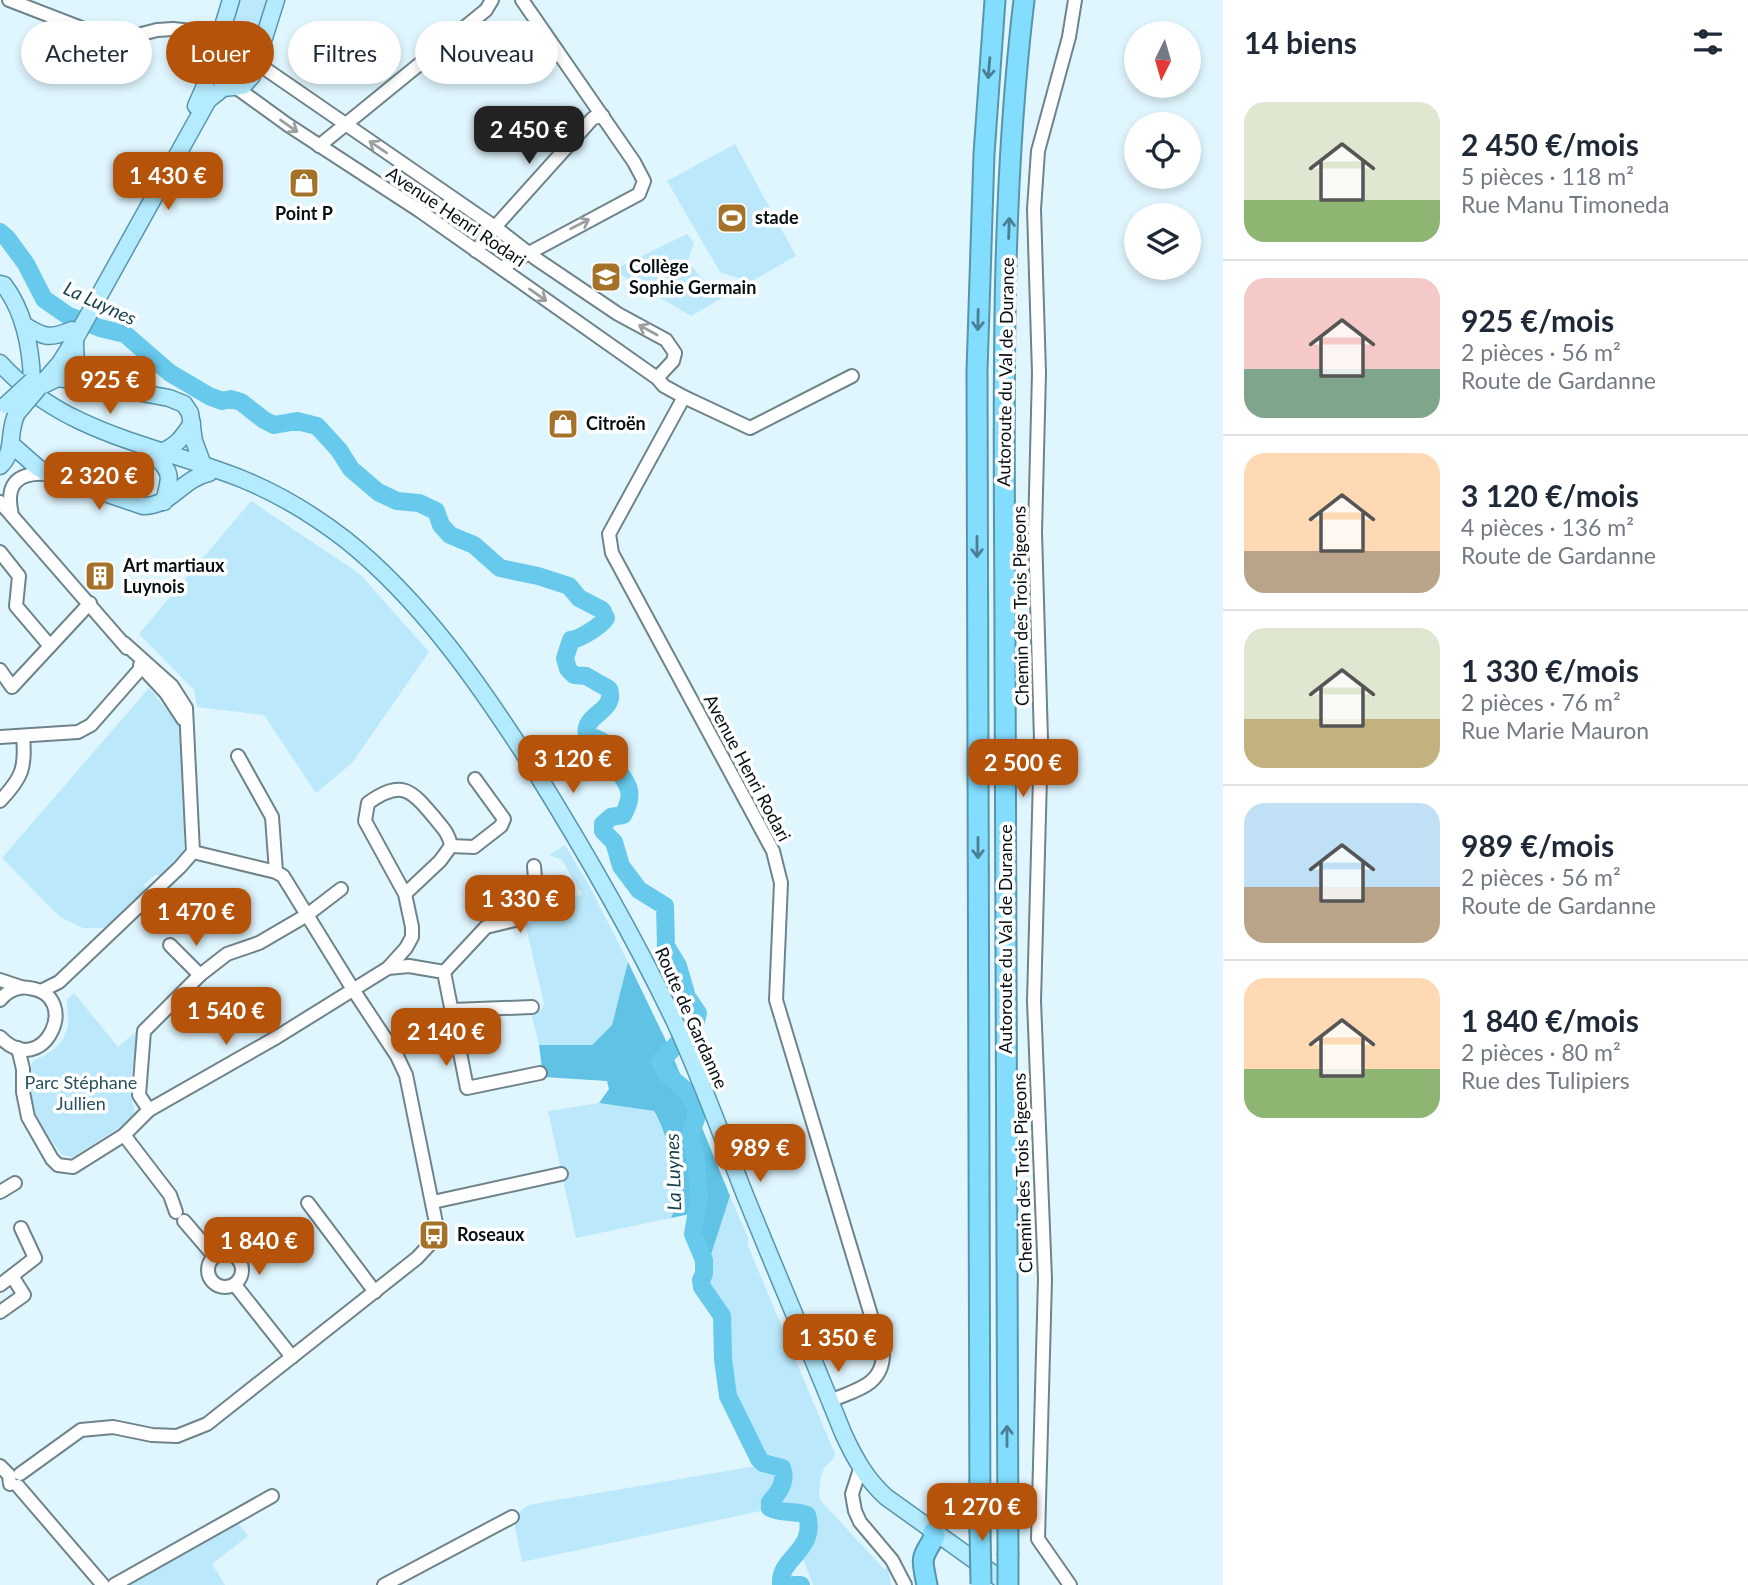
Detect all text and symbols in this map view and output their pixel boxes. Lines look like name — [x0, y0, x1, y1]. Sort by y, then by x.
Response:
chip: Acheter — [21, 21, 152, 84]
chip: Louer — [166, 21, 274, 84]
chip: Filtres — [288, 21, 401, 84]
chip: Nouveau — [415, 21, 558, 84]
north arrow — [1124, 21, 1200, 98]
map controls — [1124, 21, 1201, 280]
icon: filters — [1689, 23, 1727, 61]
text: 14 biens — [1244, 24, 1357, 60]
one-way arrow — [982, 56, 995, 79]
pin: 2 450 € — [464, 106, 594, 166]
button: locate — [1124, 112, 1201, 189]
text: 2 450 € — [490, 115, 568, 143]
one-way arrow — [279, 119, 298, 133]
text: 2 450 €/mois — [1461, 126, 1639, 162]
icon: home — [1300, 130, 1384, 214]
one-way arrow — [368, 140, 388, 154]
pin: 1 430 € — [103, 152, 233, 212]
text: 1 430 € — [129, 161, 207, 189]
street label: Avenue Henri Rodari — [383, 161, 530, 271]
text: 5 pièces · 118 m² — [1461, 162, 1634, 190]
shop icon: Point P — [287, 166, 321, 200]
text: Rue Manu Timoneda — [1461, 190, 1669, 218]
sports icon: stade — [715, 201, 749, 235]
place label: Point P — [275, 202, 333, 224]
button: layers — [1124, 203, 1201, 280]
place label: stade — [755, 206, 799, 228]
one-way arrow — [569, 217, 590, 230]
one-way arrow — [1002, 217, 1015, 240]
place label: Collège Sophie Germain — [629, 255, 756, 298]
street label: Autoroute du Val de Durance — [992, 257, 1018, 487]
school or university icon: Collège Sophie Germain — [589, 260, 623, 294]
water label: La Luynes — [60, 276, 140, 329]
one-way arrow — [528, 288, 547, 302]
text: 925 €/mois — [1461, 302, 1614, 338]
icon: home — [1300, 306, 1384, 390]
one-way arrow — [971, 308, 985, 331]
one-way arrow — [638, 323, 659, 336]
text: 2 pièces · 56 m² — [1461, 338, 1621, 366]
pin: 925 € — [61, 356, 159, 416]
text: 925 € — [81, 365, 139, 393]
text: Route de Gardanne — [1461, 366, 1656, 394]
shop icon: Citroën — [546, 407, 580, 441]
place label: Citroën — [586, 412, 646, 434]
pin: 2 320 € — [34, 452, 164, 512]
text: 2 320 € — [60, 461, 138, 489]
text: 3 120 €/mois — [1461, 477, 1639, 513]
icon: home — [1300, 481, 1384, 565]
street label: Chemin des Trois Pigeons — [1007, 505, 1033, 706]
text: 4 pièces · 136 m² — [1461, 513, 1634, 541]
one-way arrow — [970, 535, 984, 558]
text: Route de Gardanne — [1461, 541, 1656, 569]
place label: Art martiaux Luynois — [122, 554, 225, 597]
building icon: Art martiaux Luynois — [83, 559, 117, 593]
text: 1 330 €/mois — [1461, 652, 1639, 688]
icon: home — [1300, 656, 1384, 740]
text: 2 pièces · 76 m² — [1461, 688, 1621, 716]
street label: Avenue Henri Rodari — [700, 690, 796, 845]
text: Rue Marie Mauron — [1461, 716, 1649, 744]
pin: 3 120 € — [508, 736, 638, 795]
pin: 2 500 € — [958, 740, 1088, 799]
text: 3 120 € — [534, 744, 612, 772]
text: 2 500 € — [984, 748, 1062, 776]
street label: Autoroute du Val de Durance — [994, 824, 1016, 1054]
text: 989 €/mois — [1461, 827, 1614, 863]
icon: home — [1300, 831, 1384, 915]
one-way arrow — [971, 836, 985, 859]
text: 2 pièces · 56 m² — [1461, 863, 1621, 891]
pin: 1 330 € — [455, 876, 585, 935]
text: 1 330 € — [481, 884, 559, 912]
pin: 1 470 € — [131, 888, 261, 948]
text: Route de Gardanne — [1461, 891, 1656, 919]
text: 1 470 € — [157, 897, 235, 925]
street label: Route de Gardanne — [651, 943, 733, 1092]
pin: 1 540 € — [161, 988, 291, 1047]
text: 1 540 € — [187, 996, 265, 1024]
text: 1 840 €/mois — [1461, 1002, 1639, 1038]
icon: home — [1300, 1006, 1384, 1090]
pin: 2 140 € — [381, 1009, 511, 1068]
text: 2 140 € — [407, 1017, 485, 1045]
text: 2 pièces · 80 m² — [1461, 1038, 1621, 1066]
text: Rue des Tulipiers — [1461, 1066, 1630, 1094]
park label: Parc Stéphane Jullien — [25, 1071, 137, 1114]
street label: Chemin des Trois Pigeons — [1008, 1072, 1036, 1274]
pin: 989 € — [711, 1124, 809, 1184]
water label: La Luynes — [660, 1133, 685, 1211]
text: 989 € — [731, 1133, 789, 1161]
pin: 1 840 € — [194, 1218, 324, 1277]
bus stop icon: Roseaux — [417, 1218, 451, 1252]
place label: Roseaux — [457, 1223, 525, 1245]
text: 1 840 € — [220, 1226, 298, 1254]
pin: 1 350 € — [773, 1314, 903, 1374]
text: 1 350 € — [799, 1323, 877, 1351]
one-way arrow — [1000, 1424, 1014, 1447]
pin: 1 270 € — [917, 1484, 1047, 1543]
text: 1 270 € — [943, 1492, 1021, 1520]

